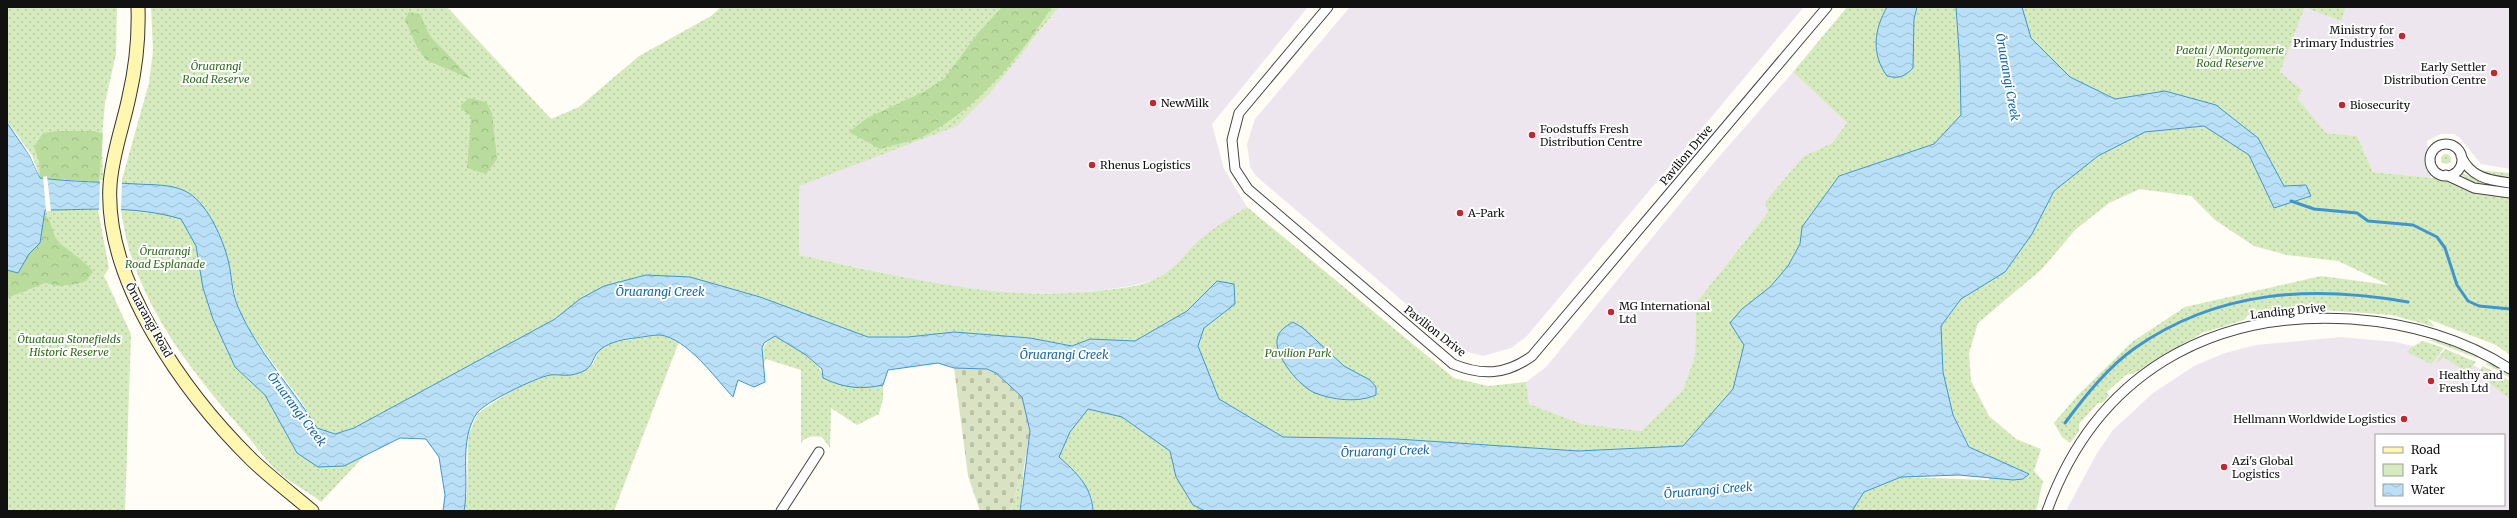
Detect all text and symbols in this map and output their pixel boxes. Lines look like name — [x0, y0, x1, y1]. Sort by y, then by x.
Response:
place label: Ministry for Primary Industries — [2293, 23, 2394, 50]
marker: Ministry for Primary Industries — [2397, 31, 2407, 41]
water label: Ōruarangi Creek — [1993, 32, 2023, 123]
park label: Paetai / Montgomerie Road Reserve — [2176, 43, 2285, 70]
park label: Ōruarangi Road Reserve — [182, 59, 250, 86]
place label: Early Settler Distribution Centre — [2384, 60, 2486, 87]
marker: Early Settler Distribution Centre — [2489, 68, 2499, 78]
place label: NewMilk — [1161, 96, 1209, 110]
marker: NewMilk — [1148, 98, 1158, 108]
place label: Biosecurity — [2350, 98, 2411, 112]
marker: Biosecurity — [2337, 100, 2347, 110]
place label: Foodstuffs Fresh Distribution Centre — [1540, 122, 1642, 149]
street label: Pavilion Drive — [1657, 122, 1715, 188]
marker: Foodstuffs Fresh Distribution Centre — [1527, 130, 1537, 140]
place label: Rhenus Logistics — [1100, 158, 1191, 172]
marker: Rhenus Logistics — [1087, 160, 1097, 170]
place label: A-Park — [1467, 206, 1505, 220]
marker: A-Park — [1455, 208, 1465, 218]
park label: Ōruarangi Road Esplanade — [125, 244, 205, 271]
street label: Ōruarangi Road — [123, 280, 175, 360]
water label: Ōruarangi Creek — [616, 284, 705, 299]
place label: MG International Ltd — [1619, 299, 1711, 326]
street label: Landing Drive — [2250, 300, 2327, 322]
street label: Pavilion Drive — [1401, 303, 1469, 360]
marker: MG International Ltd — [1606, 307, 1616, 317]
park label: Ōtuataua Stonefields Historic Reserve — [17, 332, 121, 359]
park label: Pavilion Park — [1265, 346, 1331, 360]
water label: Ōruarangi Creek — [1020, 347, 1109, 362]
place label: Healthy and Fresh Ltd — [2439, 368, 2503, 395]
water label: Ōruarangi Creek — [264, 369, 330, 449]
marker: Healthy and Fresh Ltd — [2426, 376, 2436, 386]
place label: Hellmann Worldwide Logistics — [2233, 412, 2396, 426]
marker: Hellmann Worldwide Logistics — [2399, 414, 2409, 424]
legend — [2375, 434, 2505, 506]
water label: Ōruarangi Creek — [1340, 442, 1430, 460]
text: Road — [2411, 442, 2440, 457]
place label: Azi's Global Logistics — [2231, 454, 2294, 481]
marker: Azi's Global Logistics — [2219, 462, 2229, 472]
text: Park — [2411, 462, 2438, 477]
water label: Ōruarangi Creek — [1663, 479, 1753, 501]
text: Water — [2410, 482, 2446, 497]

